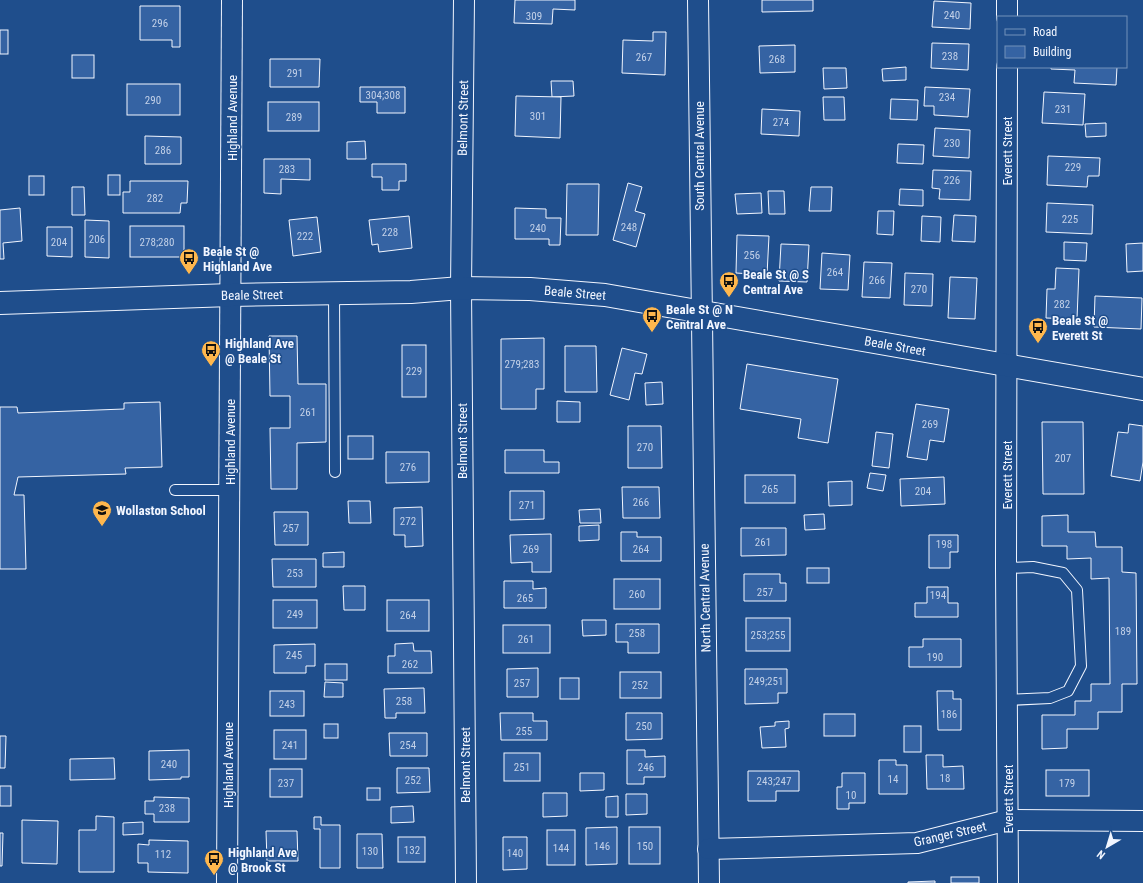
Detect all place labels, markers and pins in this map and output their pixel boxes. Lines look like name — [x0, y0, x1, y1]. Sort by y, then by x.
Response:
place label: Beale St @ Highland Ave — [203, 244, 272, 274]
bus stop icon: Beale St @ Highland Ave — [178, 247, 200, 275]
place label: Beale St @ S Central Ave — [743, 267, 809, 297]
bus stop icon: Beale St @ S Central Ave — [718, 270, 740, 298]
place label: Beale St @ N Central Ave — [666, 302, 733, 332]
bus stop icon: Beale St @ N Central Ave — [641, 305, 663, 333]
place label: Beale St @ Everett St — [1052, 313, 1108, 343]
bus stop icon: Beale St @ Everett St — [1027, 316, 1049, 344]
place label: Highland Ave @ Beale St — [225, 336, 294, 366]
bus stop icon: Highland Ave @ Beale St — [200, 339, 222, 367]
school or university icon: Wollaston School — [91, 499, 113, 527]
place label: Wollaston School — [116, 503, 206, 518]
place label: Highland Ave @ Brook St — [228, 845, 297, 875]
bus stop icon: Highland Ave @ Brook St — [203, 848, 225, 876]

